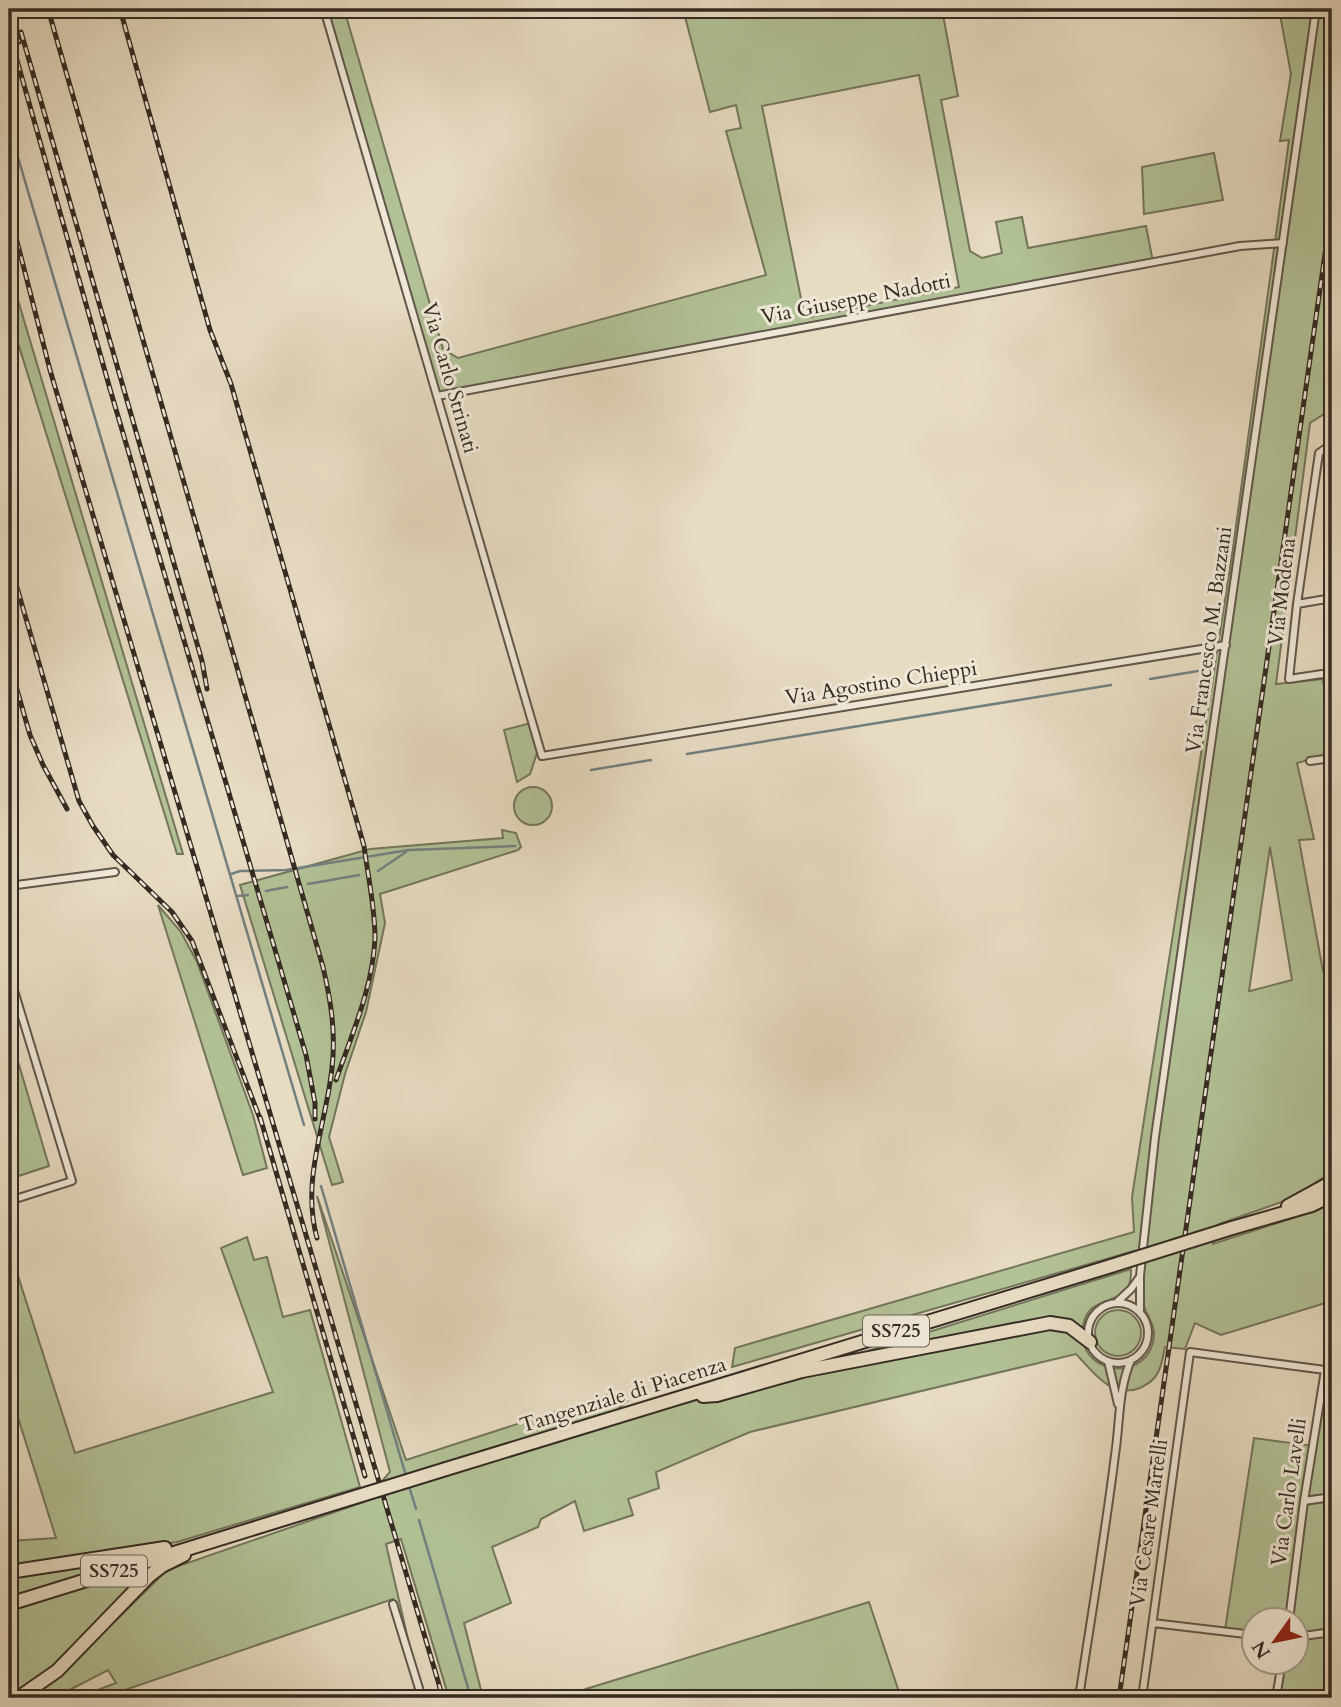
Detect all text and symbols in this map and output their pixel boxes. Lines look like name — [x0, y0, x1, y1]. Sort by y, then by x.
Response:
street label: Via Giuseppe Nadotti — [759, 266, 954, 332]
street label: Via Carlo Strinati — [415, 299, 485, 457]
street label: Via Francesco M. Bazzani — [1179, 524, 1239, 755]
street label: Via Modena — [1261, 536, 1303, 648]
street label: Via Agostino Chieppi — [783, 653, 979, 712]
road number: SS725 — [863, 1316, 929, 1346]
street label: Tangenziale di Piacenza — [516, 1350, 730, 1440]
street label: Via Carlo Lavelli — [1264, 1416, 1314, 1568]
street label: Via Cesare Martelli — [1123, 1437, 1175, 1609]
road number: SS725 — [81, 1555, 147, 1586]
north arrow — [1240, 1606, 1310, 1676]
text: N — [1246, 1635, 1277, 1664]

